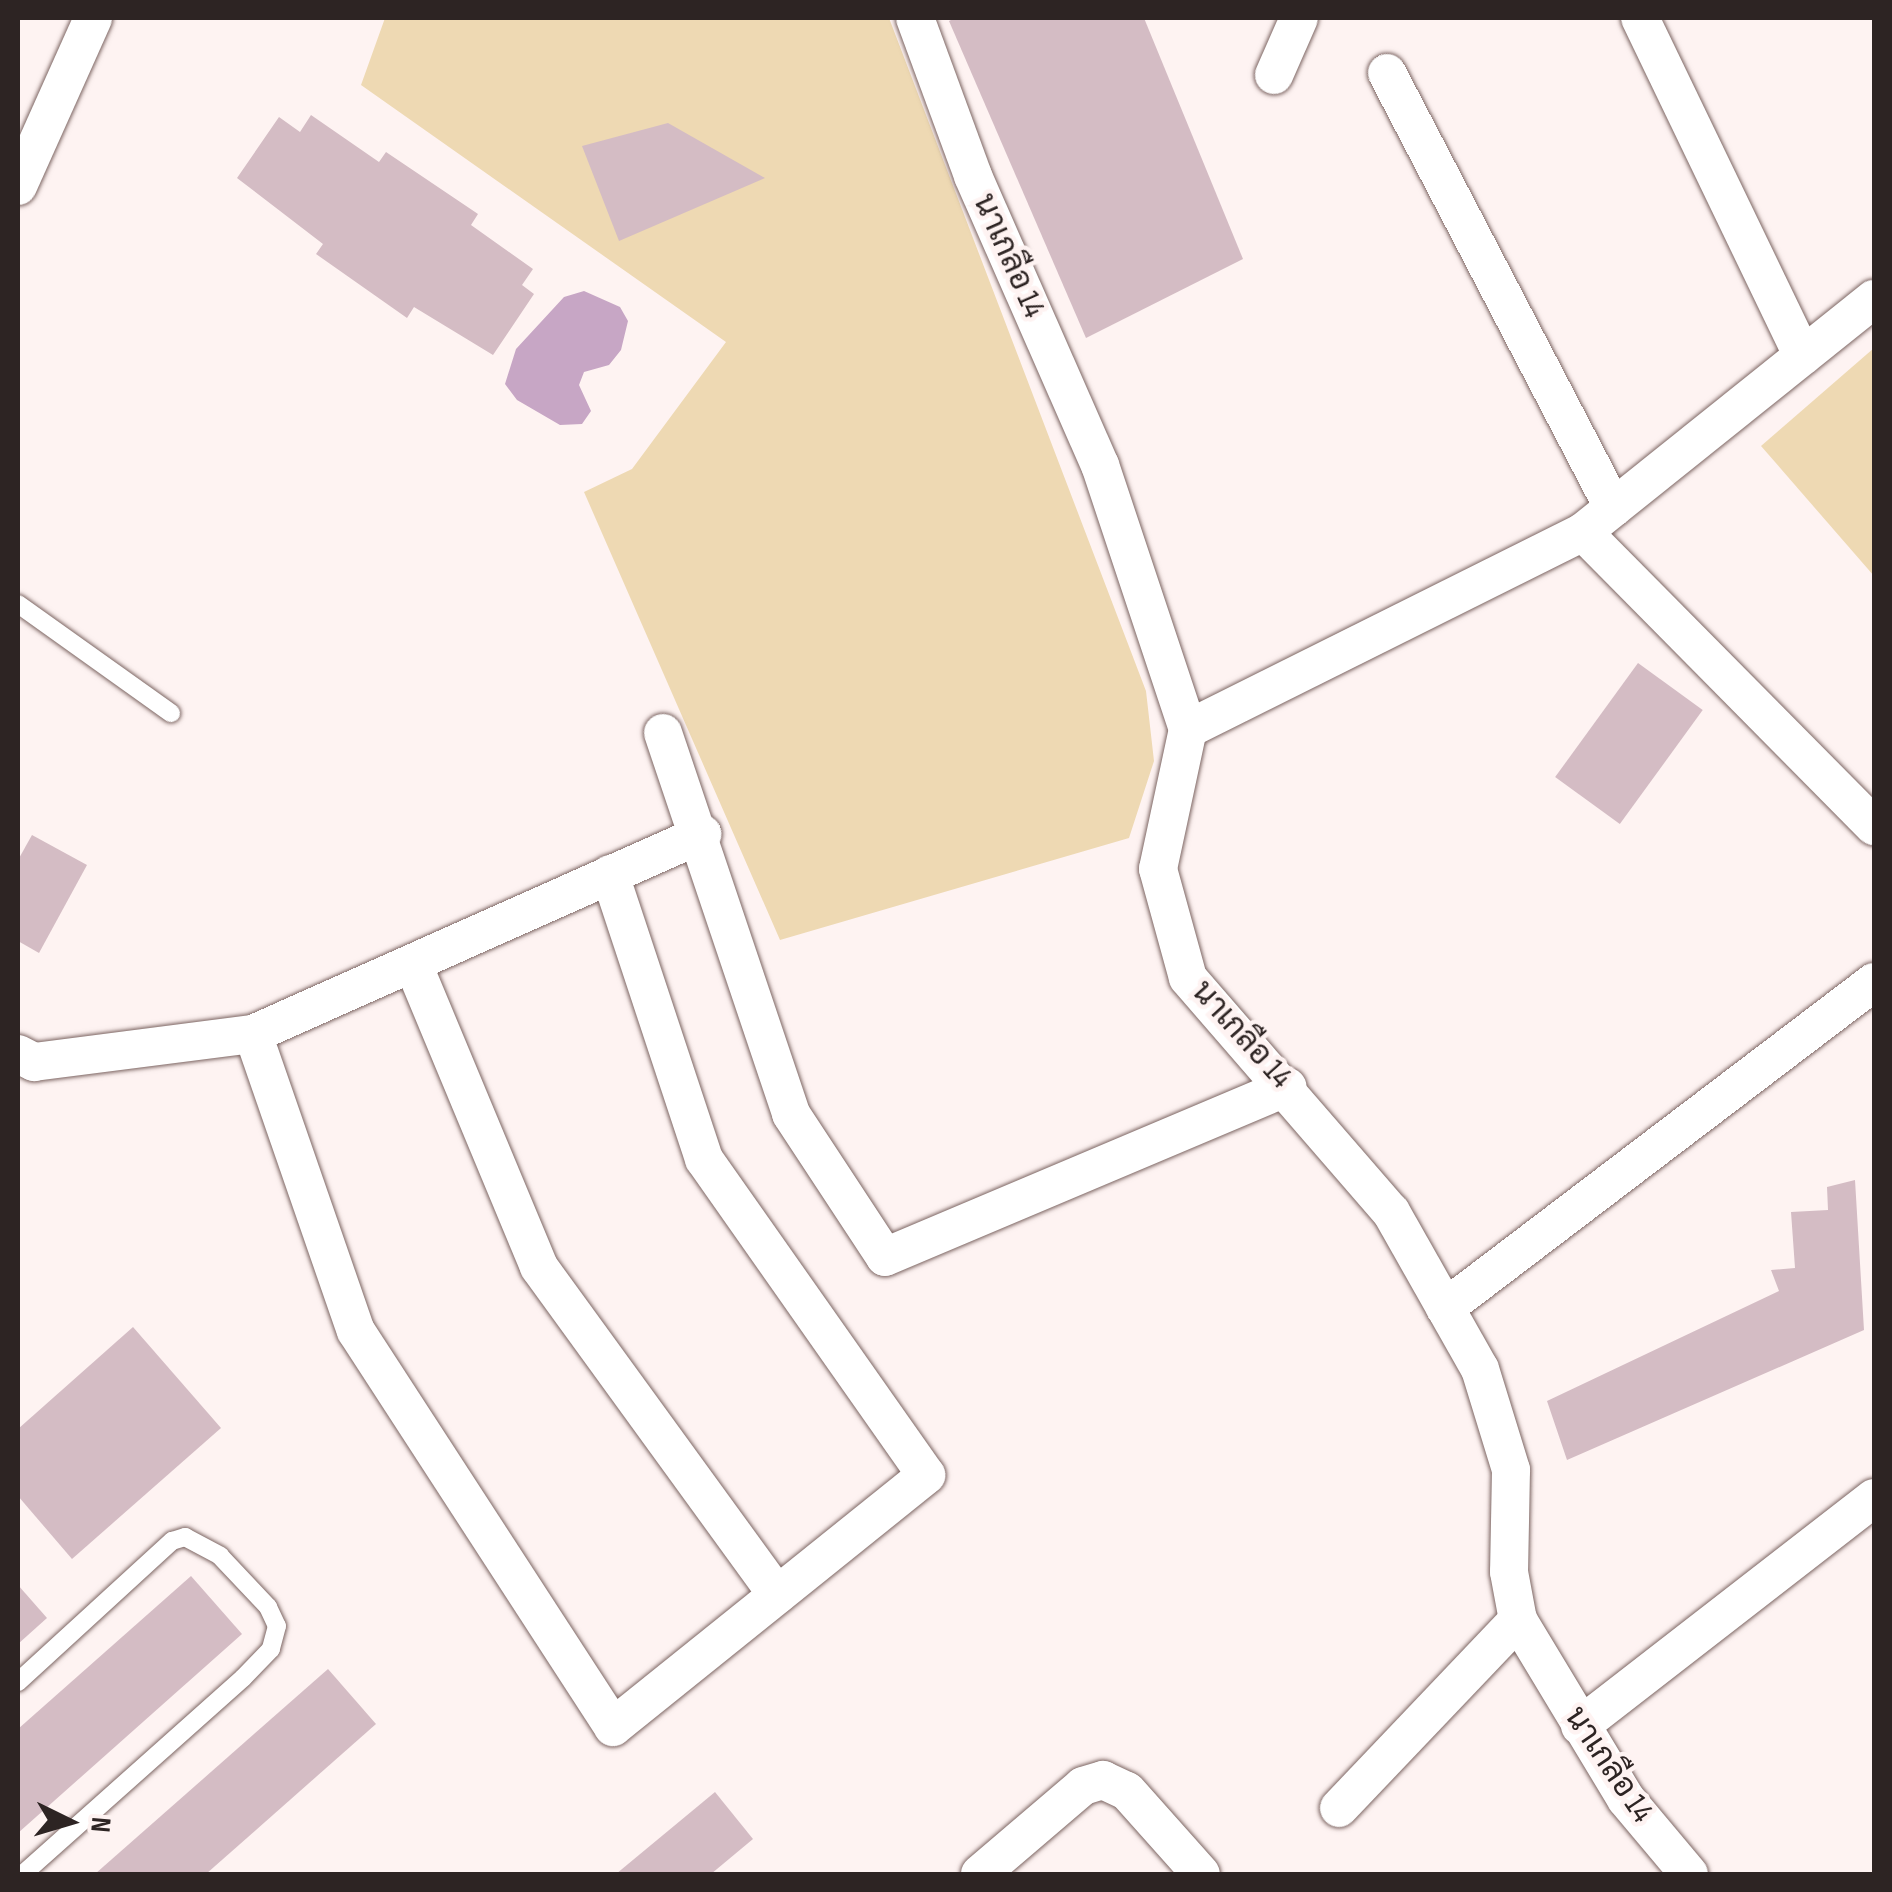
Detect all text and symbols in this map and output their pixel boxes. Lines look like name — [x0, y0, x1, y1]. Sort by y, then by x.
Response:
street label: นาเกลือ 14 — [964, 188, 1052, 324]
street label: นาเกลือ 14 — [1183, 973, 1299, 1097]
street label: นาเกลือ 14 — [1555, 1700, 1661, 1830]
north arrow — [20, 1772, 120, 1872]
text: N — [83, 1816, 117, 1834]

